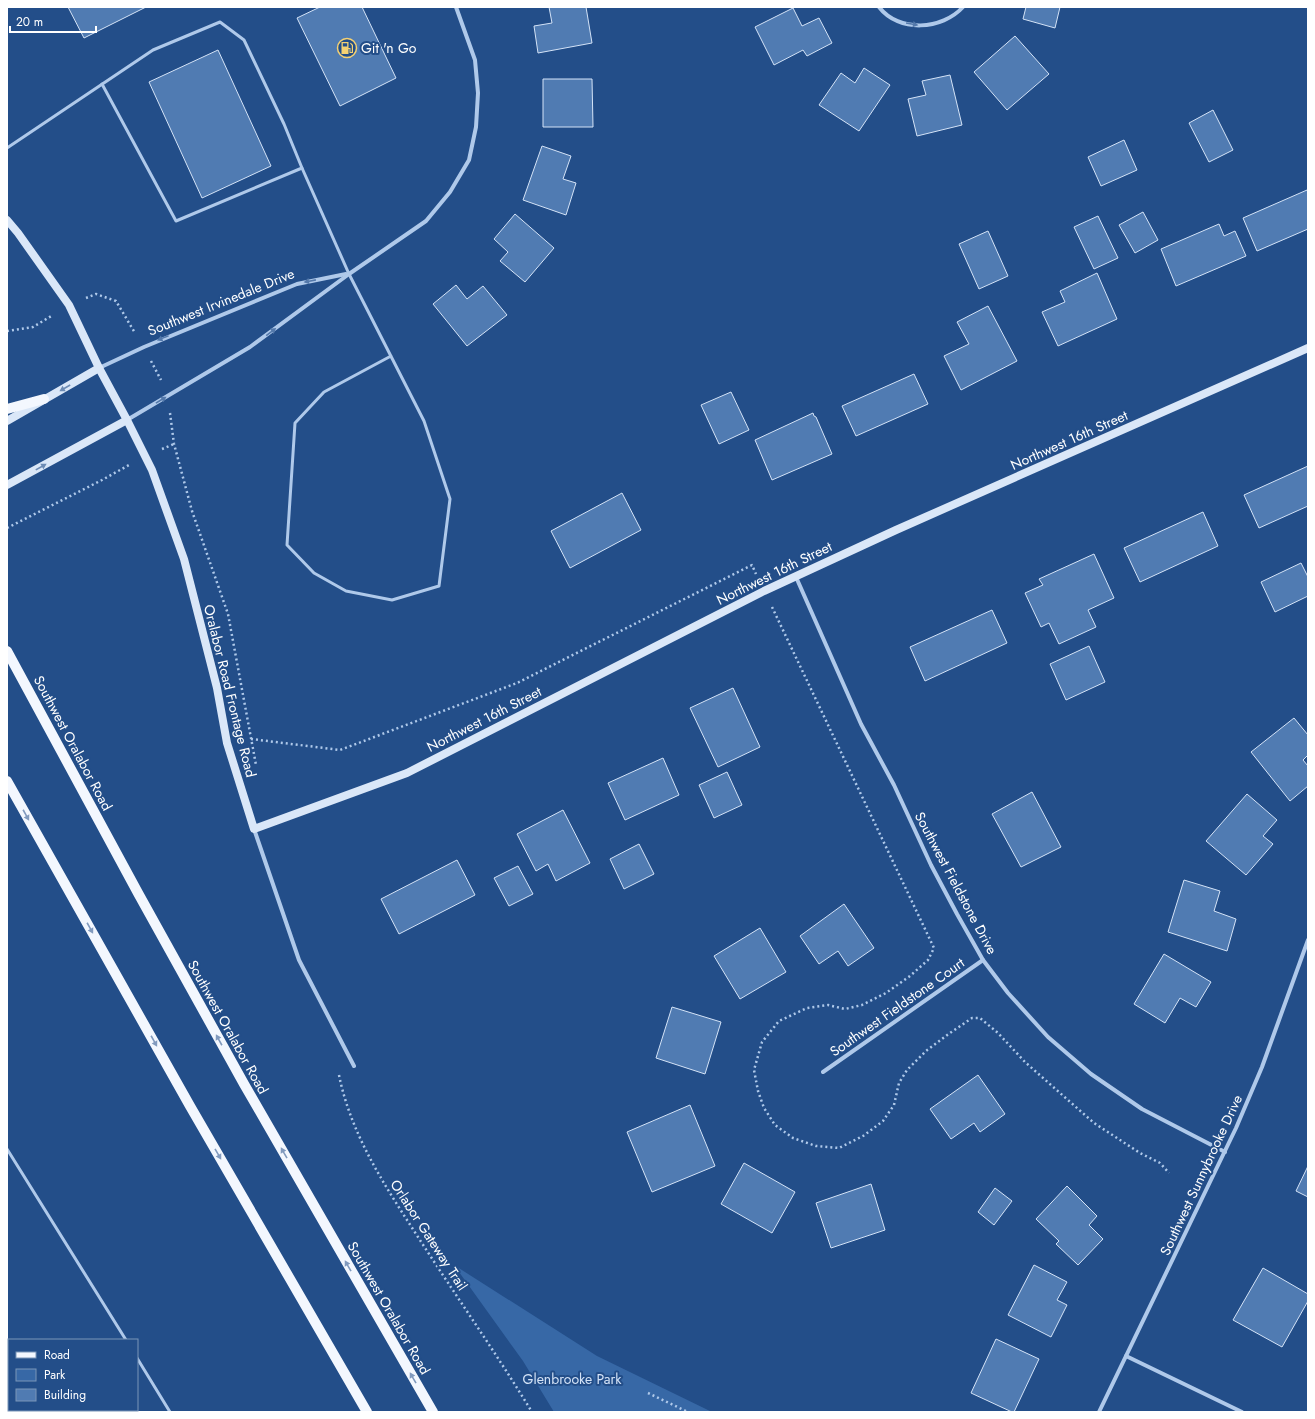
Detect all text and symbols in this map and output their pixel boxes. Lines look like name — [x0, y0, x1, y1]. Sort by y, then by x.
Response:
scale bar — [10, 8, 96, 34]
text: 20 m — [16, 13, 43, 31]
one-way arrow — [906, 22, 919, 28]
fuel station icon: Git 'n Go — [336, 37, 358, 59]
place label: Git 'n Go — [361, 38, 417, 58]
street label: Southwest Irvinedale Drive — [145, 263, 297, 341]
one-way arrow — [304, 278, 317, 284]
one-way arrow — [266, 328, 276, 336]
one-way arrow — [157, 336, 169, 342]
one-way arrow — [59, 384, 71, 391]
one-way arrow — [156, 396, 166, 404]
street label: Northwest 16th Street — [1007, 405, 1131, 475]
one-way arrow — [35, 463, 47, 470]
street label: Northwest 16th Street — [713, 536, 836, 610]
street label: Oralabor Road Frontage Road — [199, 602, 261, 780]
street label: Southwest Oralabor Road — [29, 672, 117, 814]
street label: Northwest 16th Street — [423, 681, 545, 757]
street label: Southwest Fieldstone Drive — [910, 808, 1002, 958]
one-way arrow — [23, 809, 30, 821]
one-way arrow — [86, 922, 93, 934]
street label: Southwest Fieldstone Court — [826, 952, 969, 1061]
street label: Southwest Oralabor Road — [183, 956, 273, 1098]
one-way arrow — [216, 1034, 223, 1046]
one-way arrow — [150, 1035, 157, 1047]
street label: Southwest Sunnybrooke Drive — [1155, 1091, 1247, 1259]
one-way arrow — [280, 1147, 287, 1159]
one-way arrow — [214, 1148, 221, 1160]
street label: Orlabor Gateway Trail — [386, 1176, 472, 1294]
street label: Southwest Oralabor Road — [343, 1238, 435, 1378]
one-way arrow — [345, 1260, 352, 1271]
legend — [8, 1339, 138, 1411]
text: Road — [44, 1346, 70, 1364]
text: Park — [44, 1366, 66, 1384]
park label: Glenbrooke Park — [523, 1369, 622, 1389]
one-way arrow — [410, 1372, 417, 1384]
text: Building — [44, 1386, 86, 1404]

